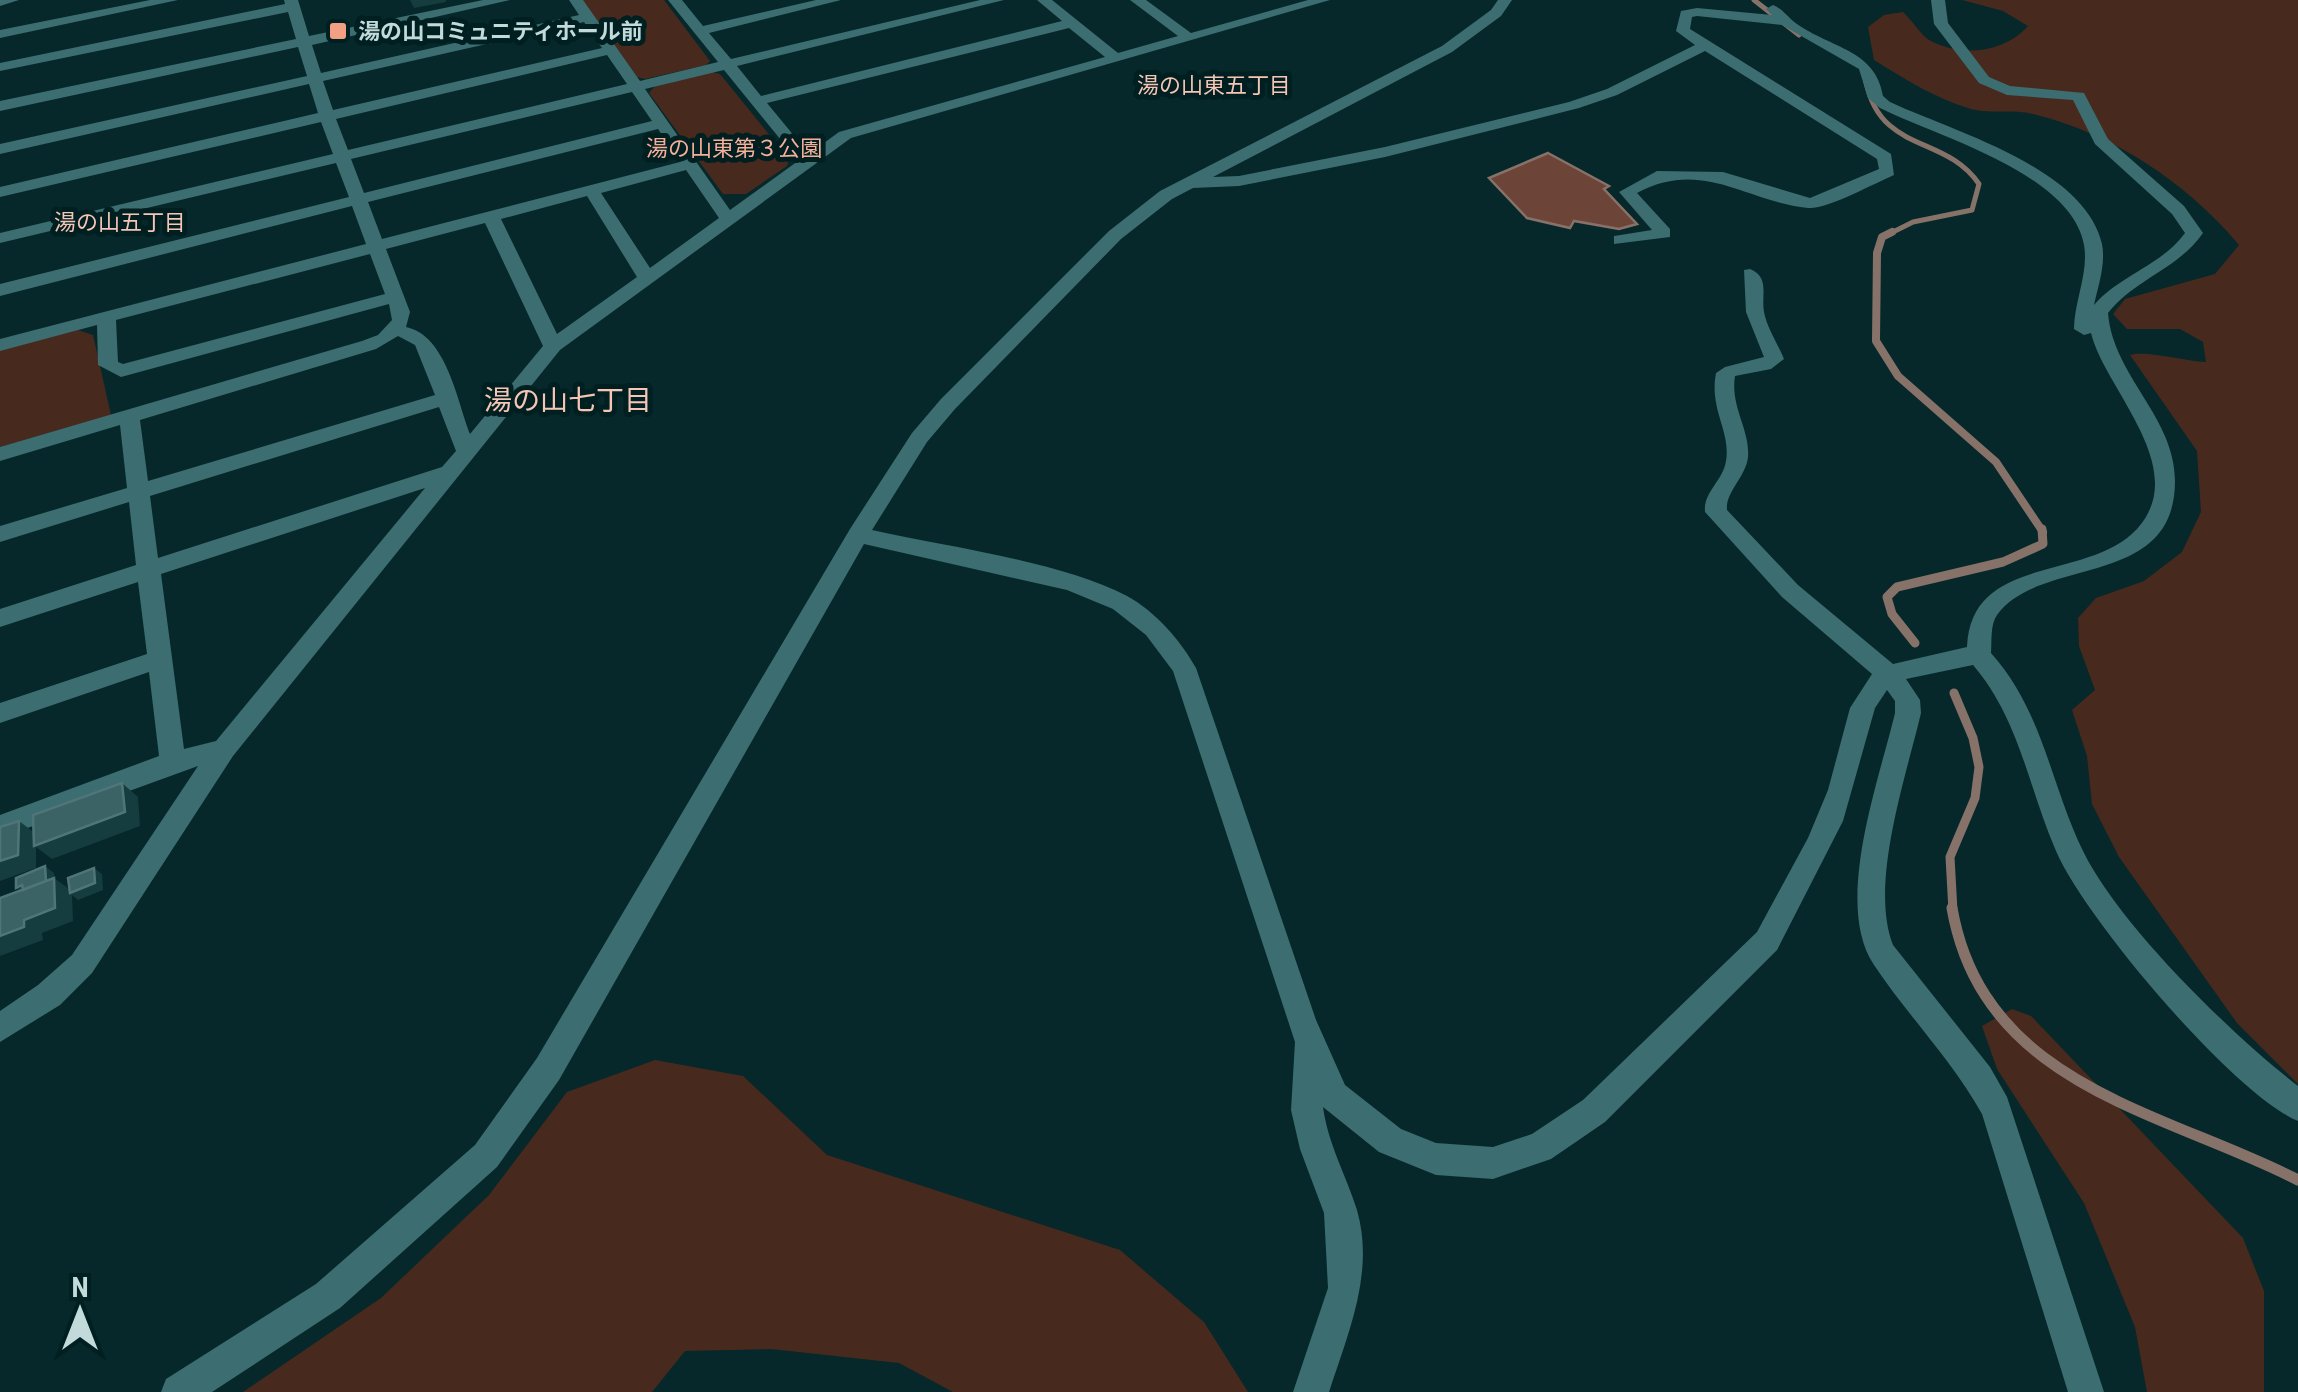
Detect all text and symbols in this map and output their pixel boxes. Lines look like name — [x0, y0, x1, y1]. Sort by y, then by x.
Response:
place label: 湯の山コミュニティホール前 — [358, 19, 643, 44]
marker: 湯の山コミュニティホール前 — [327, 20, 349, 42]
district label: 湯の山東五丁目 — [1137, 73, 1291, 98]
park label: 湯の山東第３公園 — [646, 136, 822, 161]
district label: 湯の山五丁目 — [54, 210, 186, 235]
district label: 湯の山七丁目 — [484, 384, 652, 417]
north arrow — [30, 1262, 130, 1362]
text: N — [71, 1271, 89, 1304]

